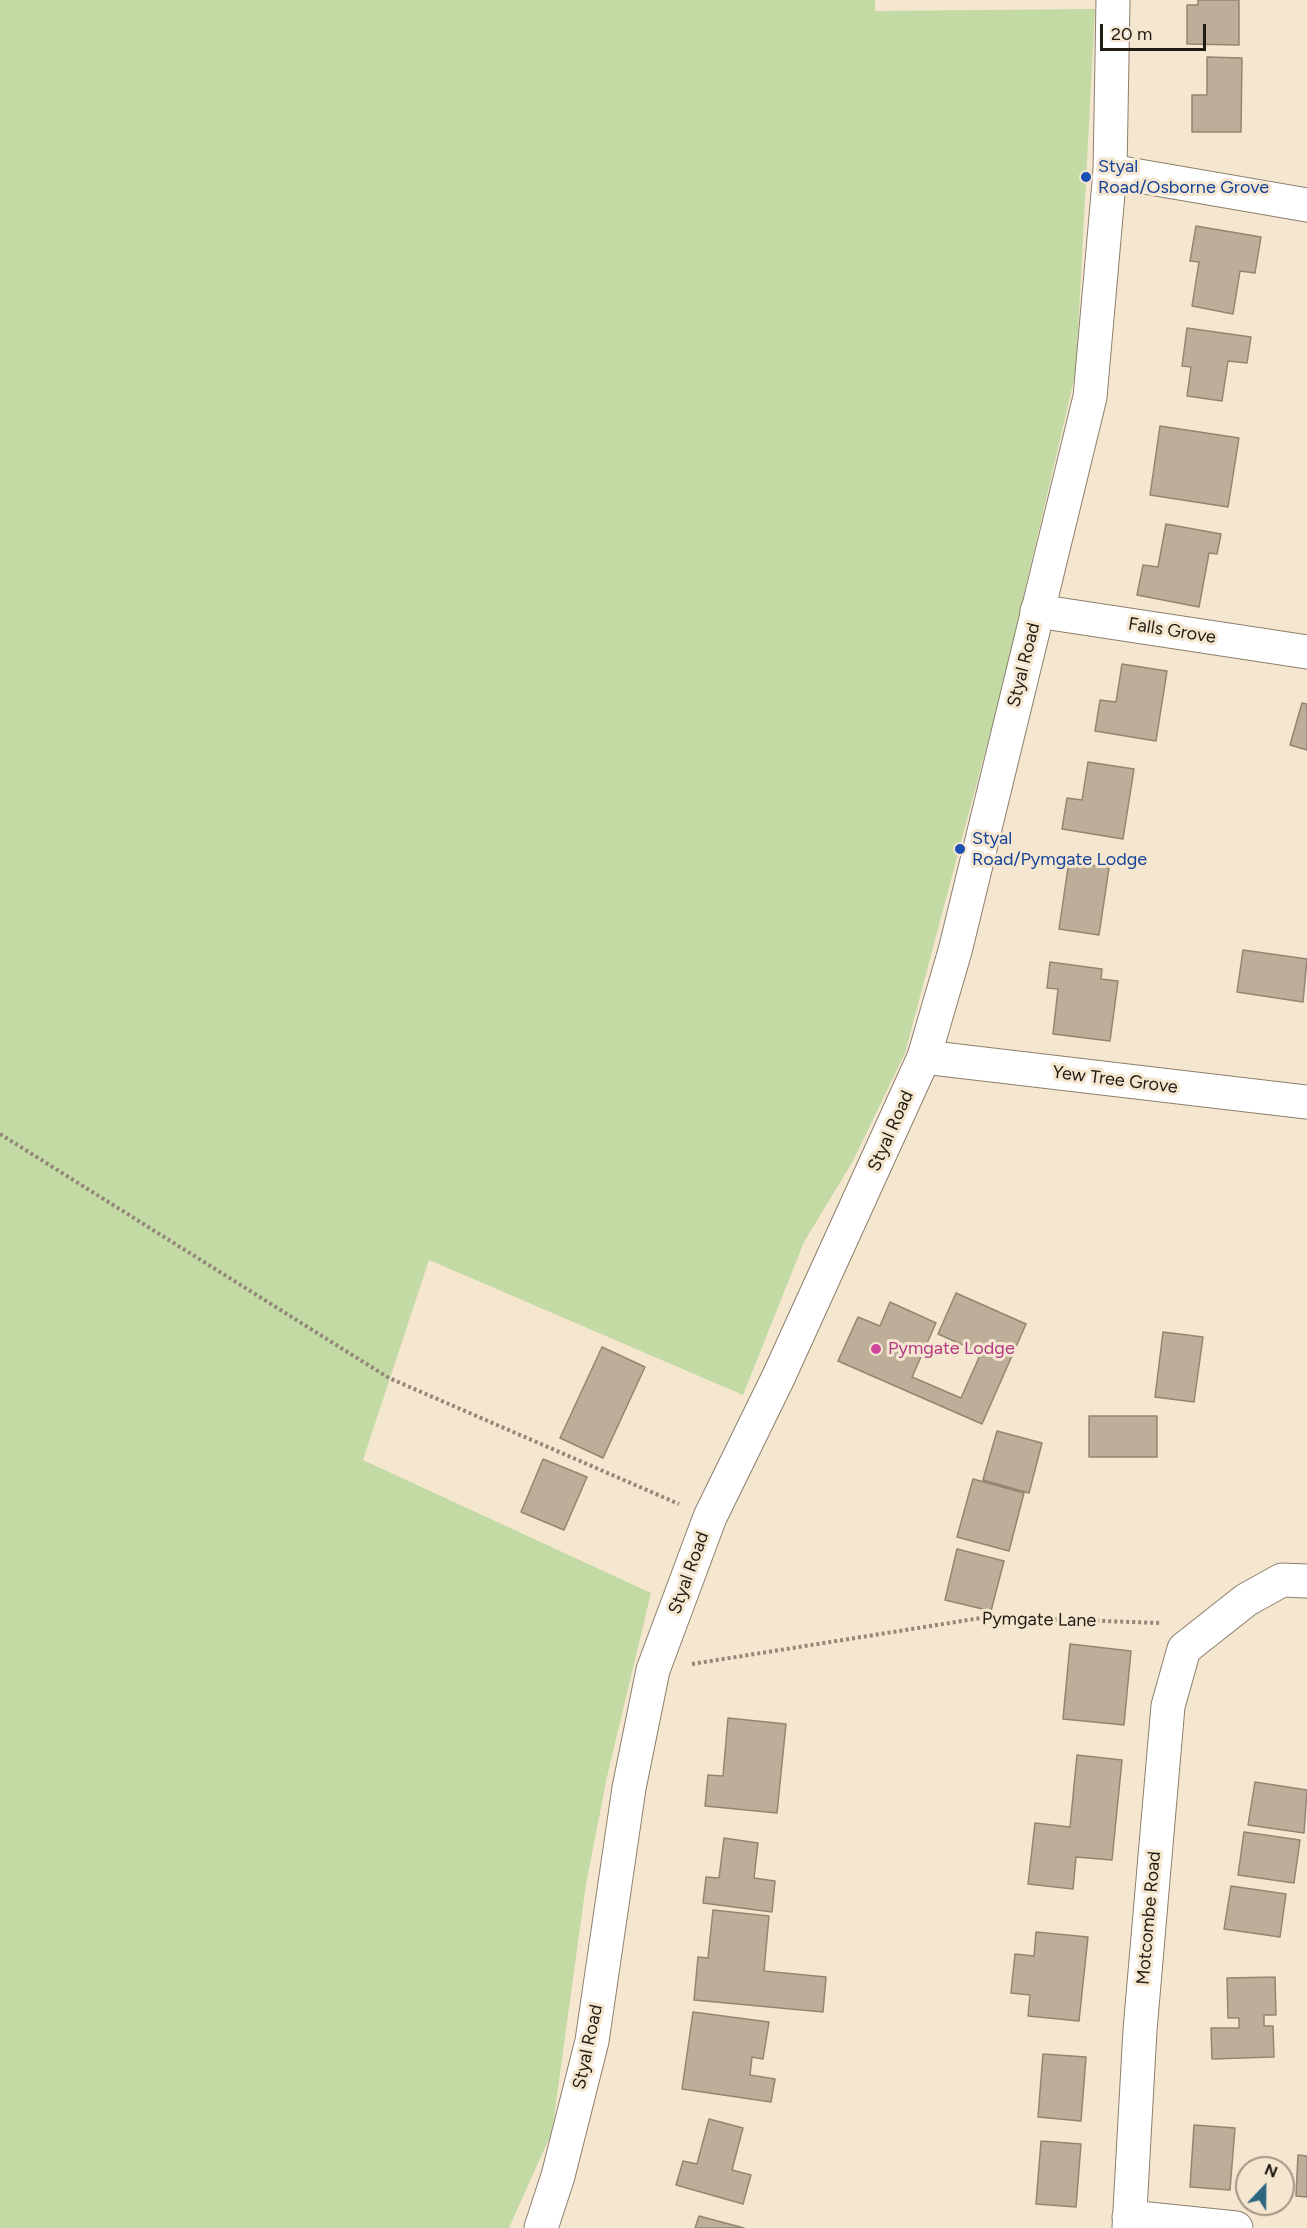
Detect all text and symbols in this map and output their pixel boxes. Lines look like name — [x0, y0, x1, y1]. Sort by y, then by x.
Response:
scale bar — [1103, 12, 1210, 50]
text: 20 m — [1111, 23, 1152, 45]
place label: Styal Road/Osborne Grove — [1098, 156, 1269, 198]
marker: Styal Road/Osborne Grove — [1079, 170, 1093, 184]
street label: Falls Grove — [1127, 613, 1217, 649]
street label: Styal Road — [1003, 621, 1045, 709]
place label: Styal Road/Pymgate Lodge — [972, 828, 1147, 870]
marker: Styal Road/Pymgate Lodge — [953, 842, 967, 856]
street label: Yew Tree Grove — [1051, 1062, 1179, 1098]
street label: Styal Road — [864, 1087, 918, 1175]
place label: Pymgate Lodge — [888, 1338, 1015, 1360]
marker: Pymgate Lodge — [869, 1342, 883, 1356]
street label: Styal Road — [664, 1529, 714, 1617]
street label: Pymgate Lane — [982, 1608, 1096, 1632]
street label: Motcombe Road — [1132, 1850, 1166, 1986]
street label: Styal Road — [568, 2003, 608, 2091]
north arrow — [1235, 2156, 1295, 2216]
text: N — [1262, 2160, 1280, 2182]

